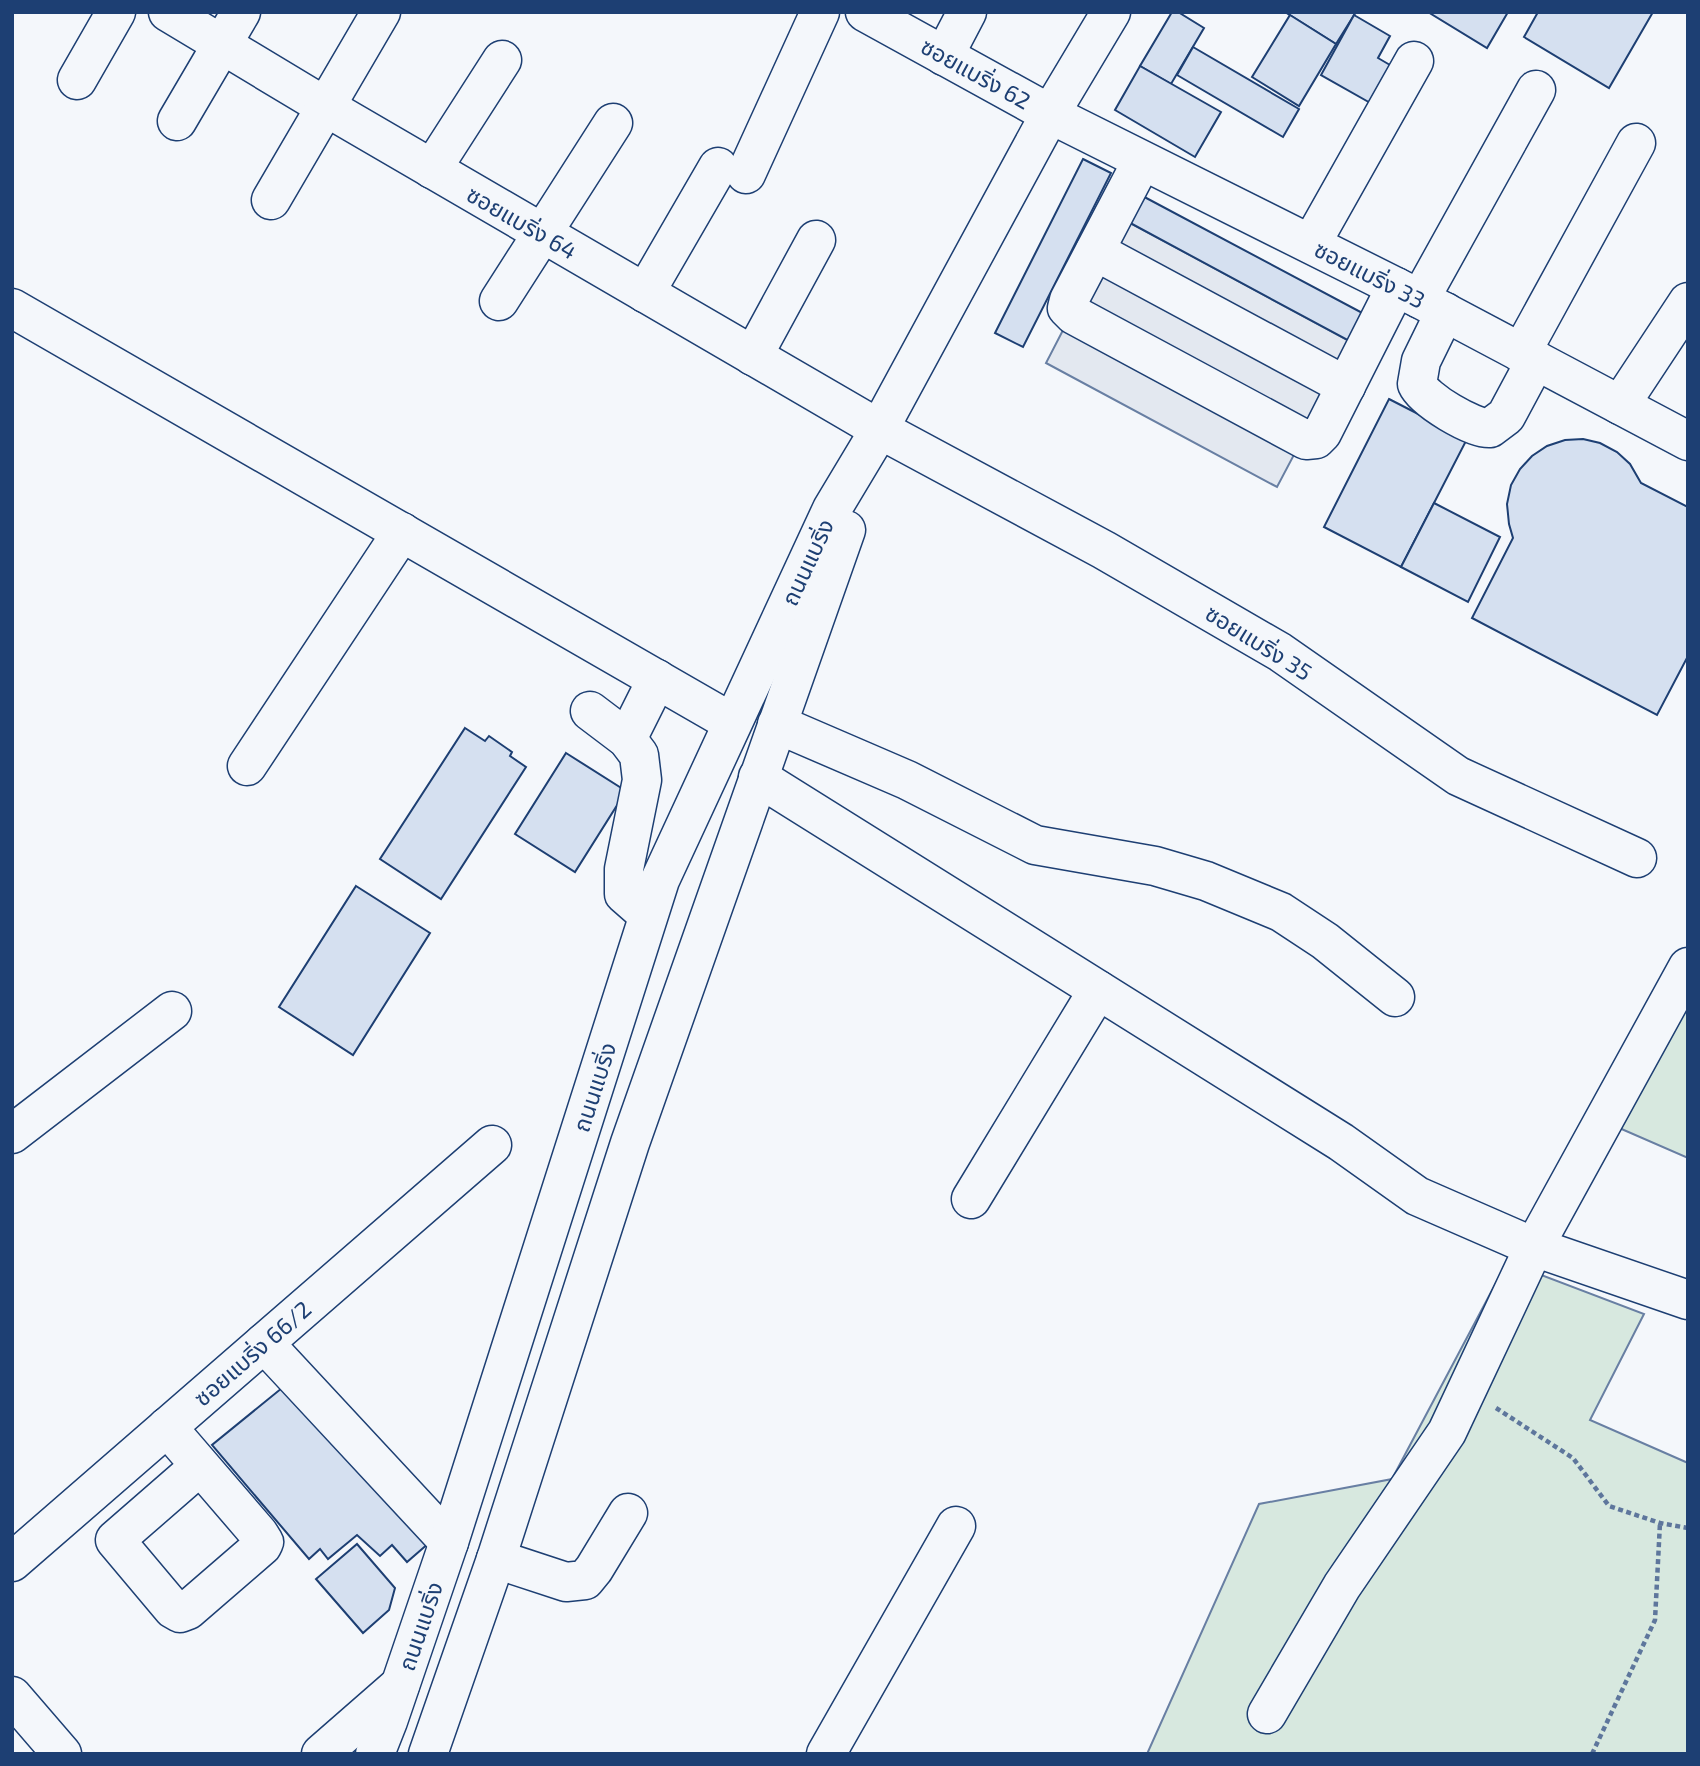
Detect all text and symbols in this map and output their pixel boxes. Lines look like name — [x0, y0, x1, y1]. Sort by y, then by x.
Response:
street label: ซอยแบริ่ง 62 — [916, 31, 1036, 115]
street label: ซอยแบริ่ง 64 — [462, 179, 582, 265]
street label: ซอยแบริ่ง 33 — [1310, 234, 1430, 314]
street label: ถนนแบริ่ง — [775, 514, 839, 610]
street label: ซอยแบริ่ง 35 — [1201, 598, 1317, 686]
street label: ถนนแบริ่ง — [566, 1039, 622, 1135]
street label: ซอยแบริ่ง 66/2 — [188, 1294, 316, 1412]
street label: ถนนแบริ่ง — [392, 1578, 448, 1674]

